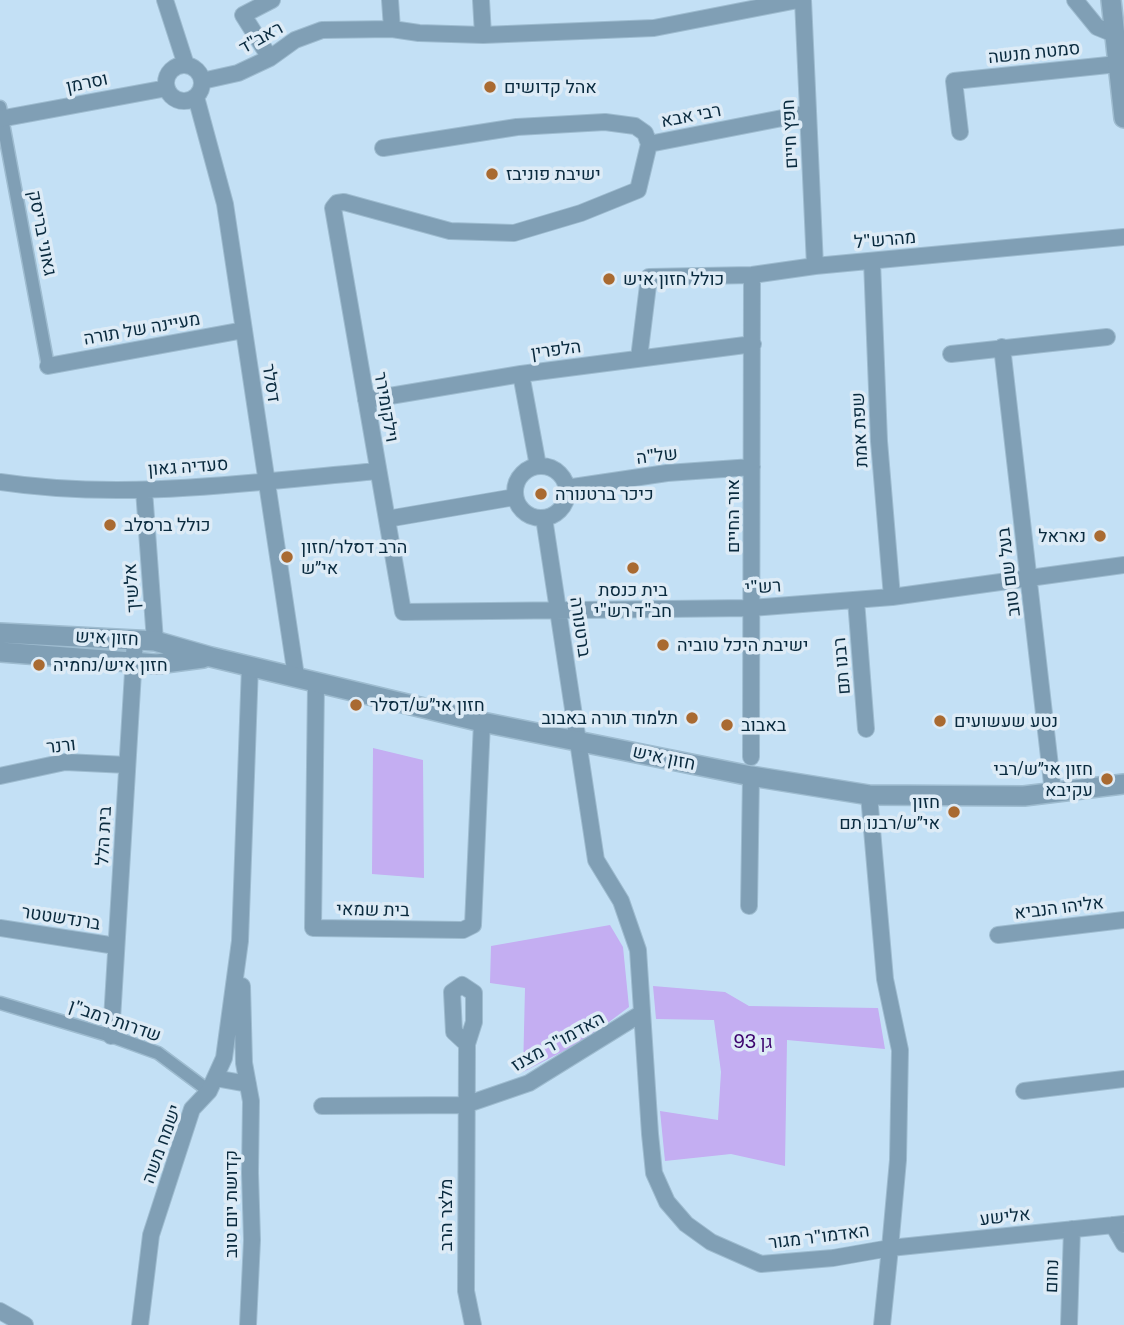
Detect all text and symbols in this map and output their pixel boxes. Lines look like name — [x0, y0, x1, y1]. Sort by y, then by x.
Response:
street label: ראב"ד — [235, 17, 287, 59]
street label: סמטת מנשה — [987, 37, 1081, 69]
street label: וסרמן — [64, 68, 110, 98]
place label: אהל קדושים — [504, 76, 597, 98]
marker: אהל קדושים — [482, 79, 498, 95]
street label: חפץ חיים — [777, 99, 803, 169]
street label: רבי אבא — [659, 100, 723, 132]
place label: ישיבת פוניבז — [506, 163, 601, 185]
marker: ישיבת פוניבז — [484, 166, 500, 182]
street label: גאוני בריסק — [23, 188, 61, 278]
street label: מהרש"ל — [853, 227, 917, 253]
place label: כולל חזון איש — [623, 268, 724, 290]
marker: כולל חזון איש — [601, 271, 617, 287]
street label: מעיינה של תורה — [82, 308, 202, 350]
street label: הלפרין — [529, 336, 583, 364]
street label: דסלר — [257, 362, 285, 404]
street label: וילקומירר — [369, 370, 403, 444]
street label: שפת אמת — [847, 392, 873, 468]
street label: של"ה — [635, 443, 679, 469]
street label: סעדיה גאון — [147, 453, 229, 481]
street label: אור החיים — [722, 479, 744, 553]
place label: כיכר ברטנורה — [555, 483, 654, 505]
marker: כיכר ברטנורה — [533, 486, 549, 502]
place label: כולל ברסלב — [124, 514, 210, 536]
marker: כולל ברסלב — [102, 517, 118, 533]
place label: נאראל — [1038, 525, 1086, 547]
street label: בעל שם טוב — [993, 526, 1025, 618]
marker: נאראל — [1092, 528, 1108, 544]
place label: הרב דסלר/חזון אי״ש — [301, 536, 407, 578]
marker: הרב דסלר/חזון אי״ש — [279, 549, 295, 565]
marker: בית כנסת חב"ד רש"י — [625, 560, 641, 576]
street label: אלשיך — [120, 563, 144, 613]
street label: רש"י — [744, 575, 782, 599]
place label: בית כנסת חב"ד רש"י — [594, 579, 672, 622]
street label: ברטנורה — [565, 595, 595, 659]
street label: חזון איש — [75, 626, 139, 650]
place label: ישיבת היכל טוביה — [677, 634, 808, 656]
marker: ישיבת היכל טוביה — [655, 637, 671, 653]
street label: רבנו תם — [829, 637, 855, 695]
place label: חזון איש/נחמיה — [53, 654, 168, 676]
marker: חזון איש/נחמיה — [31, 657, 47, 673]
place label: חזון אי״ש/דסלר — [370, 694, 485, 716]
marker: חזון אי״ש/דסלר — [348, 697, 364, 713]
place label: תלמוד תורה באבוב — [541, 707, 678, 729]
marker: תלמוד תורה באבוב — [684, 710, 700, 726]
place label: נטע שעשועים — [954, 710, 1058, 732]
marker: נטע שעשועים — [932, 713, 948, 729]
place label: באבוב — [741, 714, 786, 736]
marker: באבוב — [719, 717, 735, 733]
street label: ורנר — [45, 734, 77, 758]
street label: חזון איש — [631, 741, 697, 775]
place label: חזון אי״ש/רבי עקיבא — [994, 758, 1093, 800]
marker: חזון אי״ש/רבי עקיבא — [1099, 771, 1115, 787]
place label: חזון אי״ש/רבנו תם — [839, 791, 940, 834]
marker: חזון אי״ש/רבנו תם — [946, 804, 962, 820]
street label: בית הלל — [92, 806, 116, 866]
street label: אליהו הנביא — [1013, 892, 1105, 924]
street label: בית שמאי — [336, 899, 410, 921]
street label: ברנדשטטר — [20, 901, 102, 935]
street label: שדרות רמב"ן — [66, 995, 164, 1047]
street label: האדמו"ר מצנז — [508, 1008, 608, 1076]
park label: גן 93 — [734, 1031, 772, 1053]
street label: ישמח משה — [138, 1101, 186, 1187]
street label: קדושת יום טוב — [220, 1150, 242, 1258]
street label: מלצר הרב — [435, 1179, 457, 1251]
street label: אלישע — [979, 1204, 1031, 1230]
street label: האדמו"ר מגור — [767, 1220, 871, 1254]
street label: נחום — [1041, 1259, 1063, 1293]

